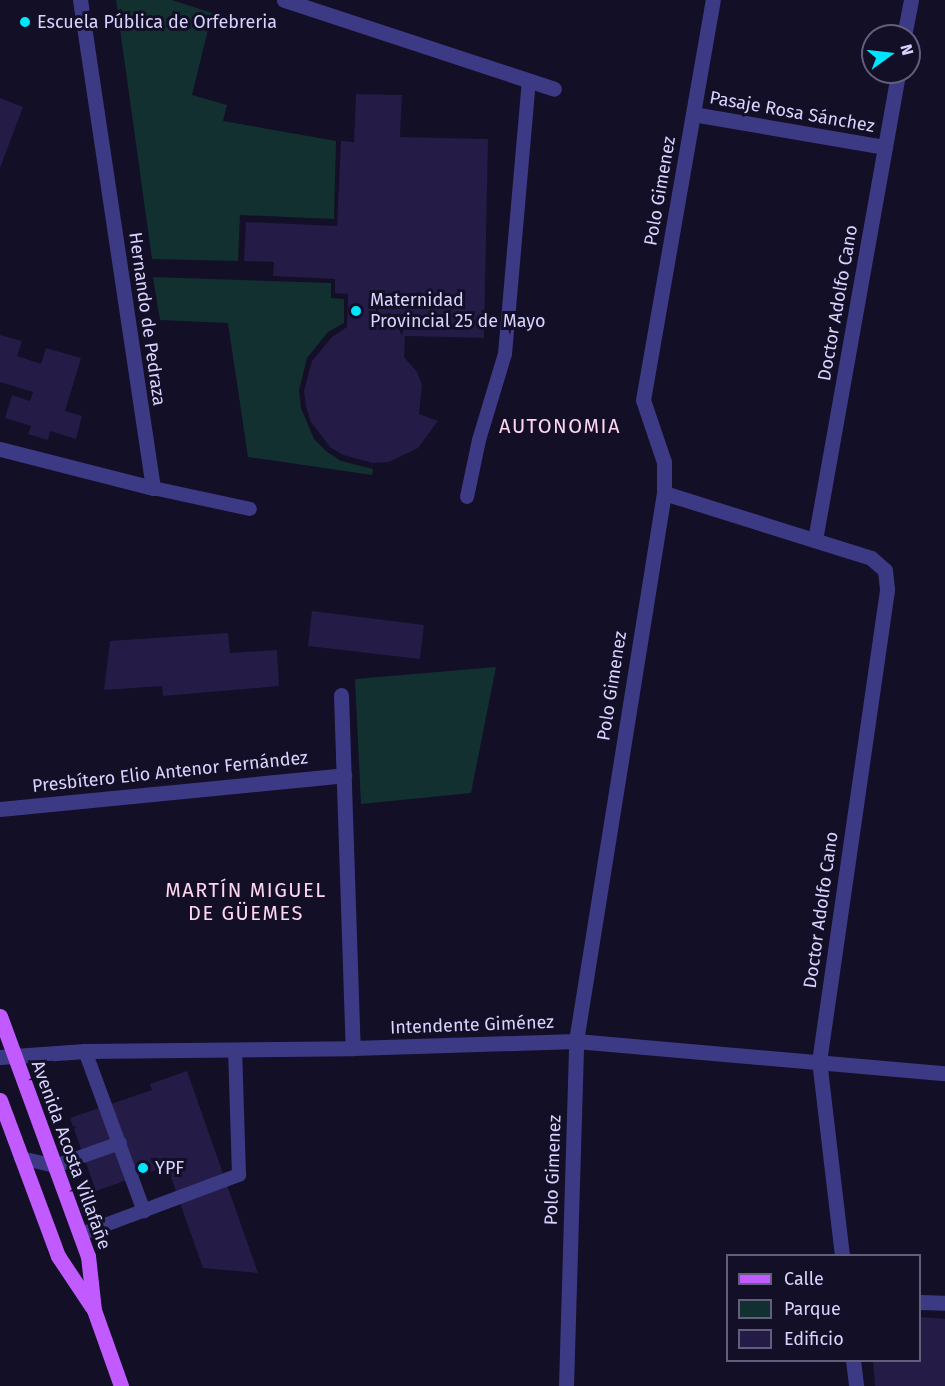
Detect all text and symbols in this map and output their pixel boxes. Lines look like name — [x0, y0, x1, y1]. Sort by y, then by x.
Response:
place label: Escuela Pública de Orfebreria — [37, 11, 277, 33]
marker: Escuela Pública de Orfebreria — [18, 15, 32, 29]
north arrow — [861, 24, 921, 84]
text: N — [896, 42, 917, 57]
street label: Pasaje Rosa Sánchez — [708, 87, 876, 137]
street label: Polo Gimenez — [640, 135, 680, 247]
street label: Doctor Adolfo Cano — [814, 223, 862, 383]
street label: Hernando de Pedraza — [124, 231, 170, 407]
place label: Maternidad Provincial 25 de Mayo — [370, 290, 546, 332]
marker: Maternidad Provincial 25 de Mayo — [347, 302, 365, 320]
district label: AUTONOMIA — [499, 414, 621, 438]
street label: Polo Gimenez — [593, 630, 631, 742]
street label: Presbítero Elio Antenor Fernández — [31, 747, 309, 797]
street label: Doctor Adolfo Cano — [799, 830, 843, 990]
district label: MARTÍN MIGUEL DE GÜEMES — [165, 879, 327, 926]
street label: Intendente Giménez — [390, 1011, 554, 1039]
street label: Avenida Acosta Villafañe — [27, 1058, 115, 1252]
street label: Polo Gimenez — [540, 1114, 566, 1226]
place label: YPF — [155, 1157, 184, 1179]
marker: YPF — [136, 1161, 150, 1175]
legend — [726, 1254, 921, 1362]
text: Calle — [784, 1268, 824, 1290]
text: Parque — [784, 1298, 841, 1320]
text: Edificio — [784, 1328, 844, 1350]

